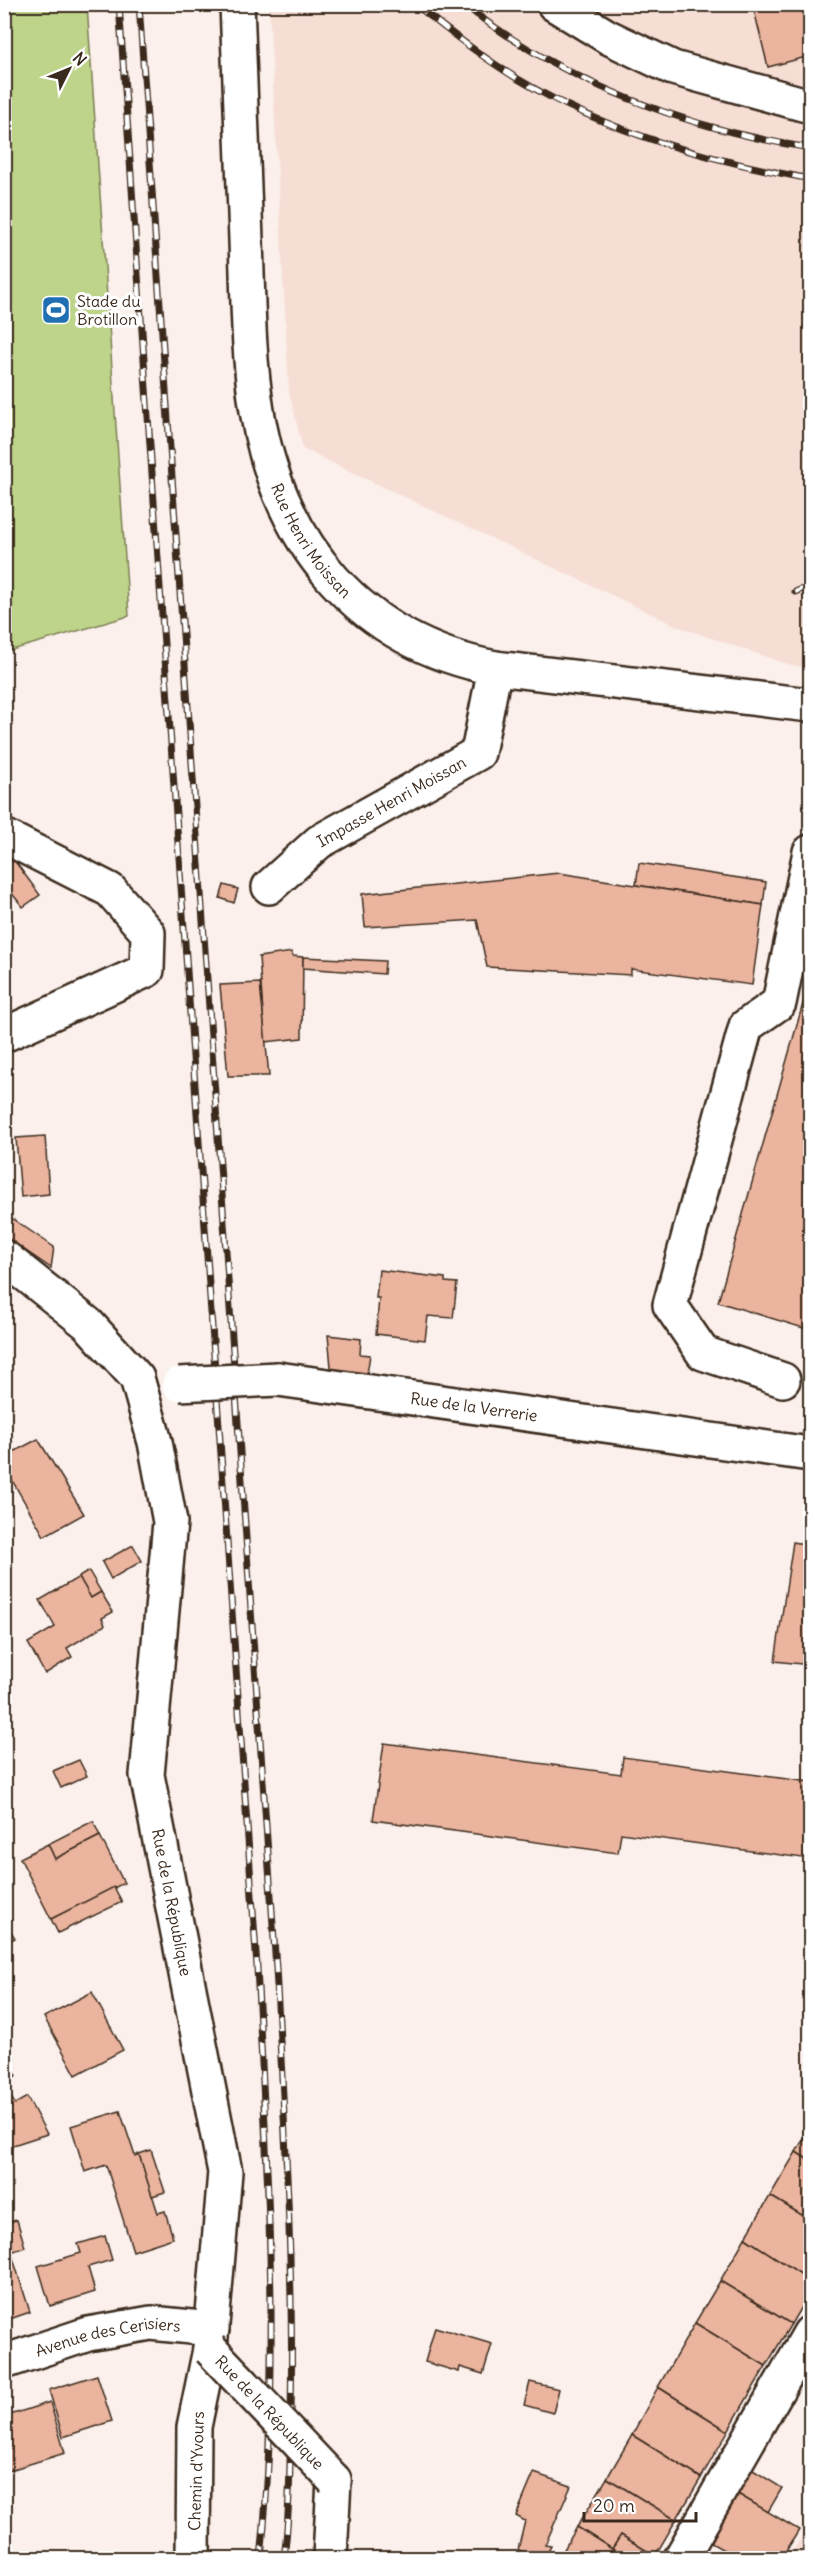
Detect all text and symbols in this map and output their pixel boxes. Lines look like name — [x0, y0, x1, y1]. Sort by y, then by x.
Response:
north arrow — [39, 39, 99, 99]
text: N — [69, 48, 91, 70]
place label: Stade du Brotillon — [77, 291, 141, 329]
sports icon: Stade du Brotillon — [40, 294, 72, 326]
street label: Rue Henri Moissan — [267, 480, 355, 602]
street label: Impasse Henri Moissan — [313, 752, 469, 851]
street label: Rue de la Verrerie — [409, 1388, 539, 1425]
street label: Rue de la République — [148, 1827, 196, 1978]
street label: Avenue des Cerisiers — [33, 2313, 182, 2361]
street label: Rue de la République — [211, 2351, 329, 2473]
street label: Chemin d'Yvours — [184, 2411, 208, 2531]
scale bar — [584, 2485, 696, 2523]
text: 20 m — [593, 2494, 635, 2517]

